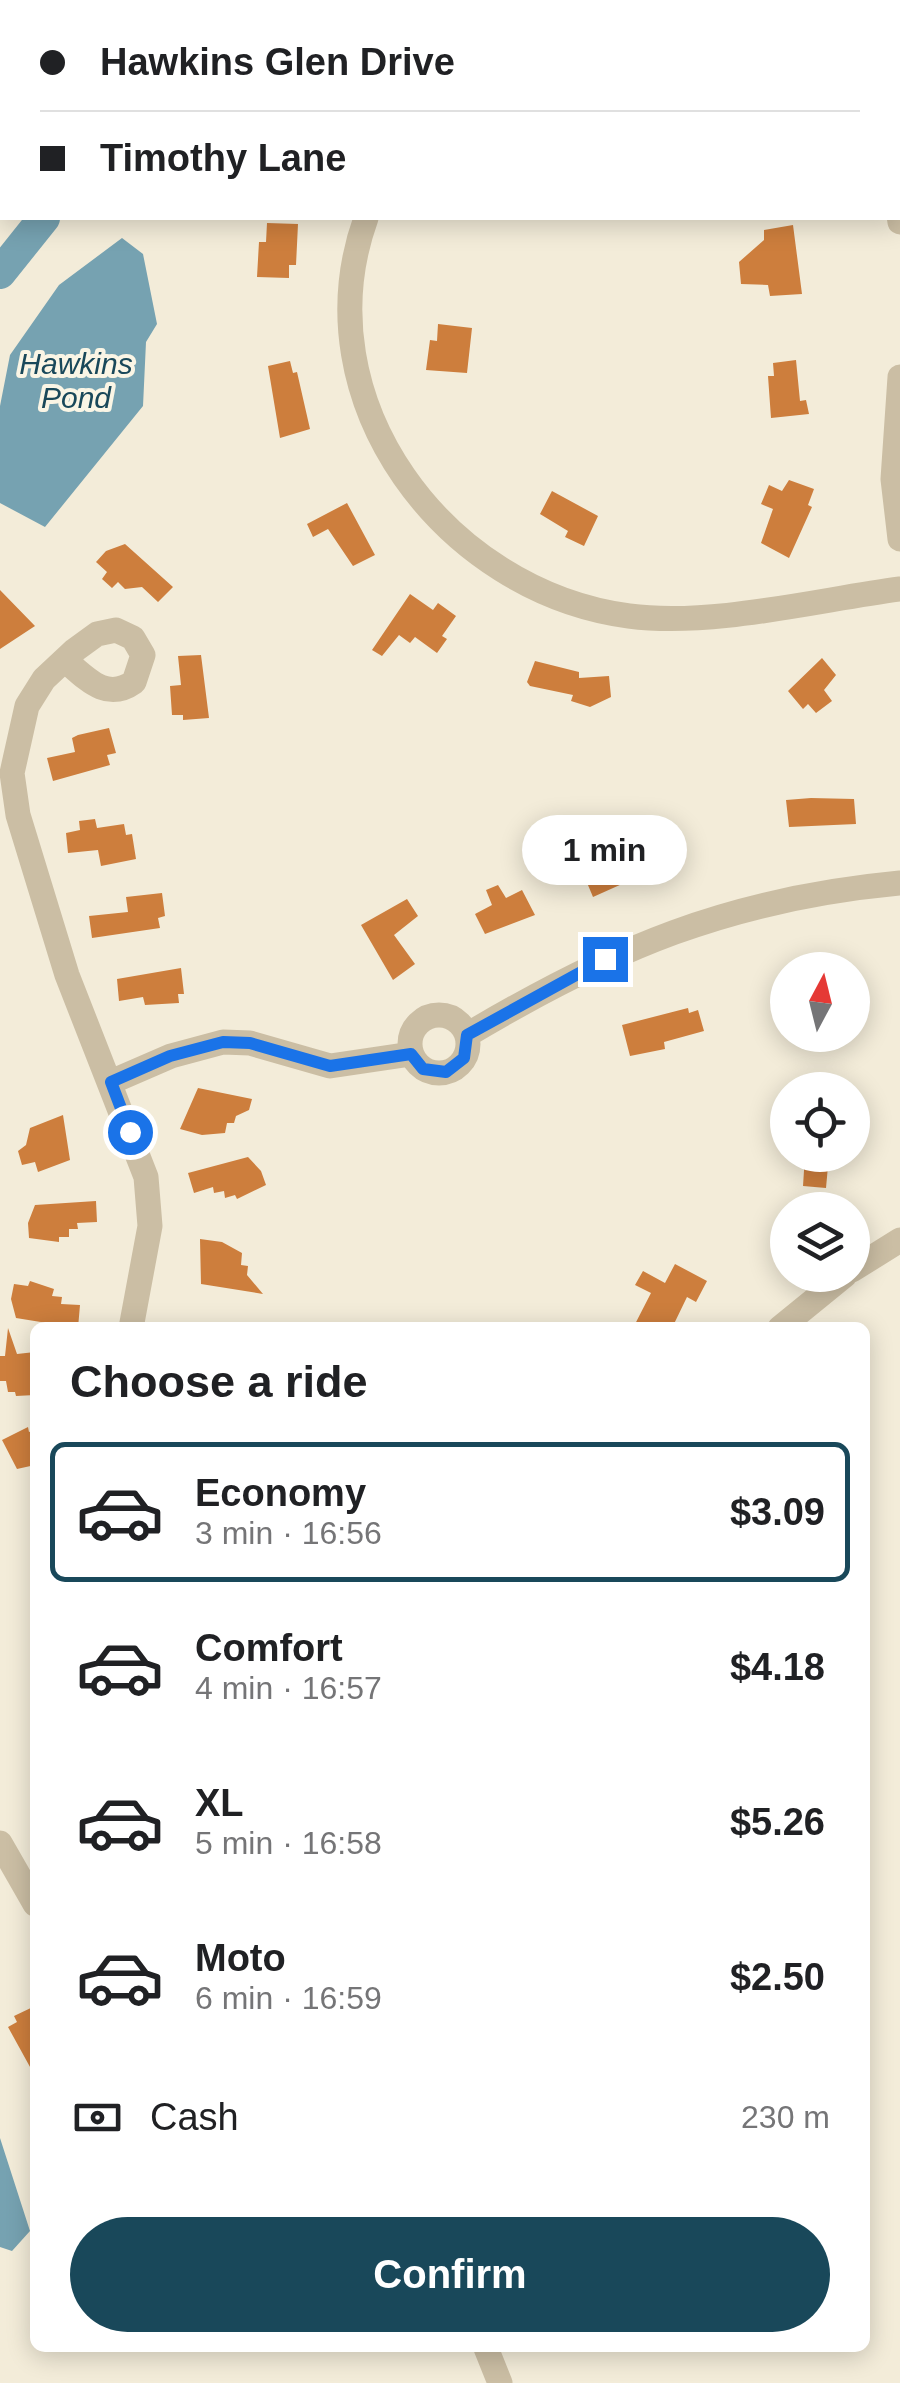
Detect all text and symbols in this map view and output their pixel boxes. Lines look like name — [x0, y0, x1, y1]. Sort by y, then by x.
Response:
text: Hawkins Glen Drive — [100, 41, 455, 83]
text: Timothy Lane — [100, 137, 346, 179]
water label: Hawkins Pond — [19, 347, 133, 414]
callout: 1 min — [522, 814, 688, 884]
text: 1 min — [563, 832, 646, 868]
route end — [583, 937, 628, 982]
north arrow — [770, 952, 870, 1052]
map controls — [770, 952, 870, 1292]
button: locate — [770, 1072, 870, 1172]
route start — [108, 1110, 153, 1155]
button: layers — [770, 1192, 870, 1292]
text: Choose a ride — [70, 1356, 368, 1407]
icon: car — [75, 1467, 165, 1557]
text: Economy — [195, 1472, 366, 1514]
text: $3.09 — [730, 1491, 825, 1533]
text: 3 min · 16:56 — [195, 1515, 382, 1551]
icon: car — [75, 1622, 165, 1712]
text: Comfort — [195, 1627, 343, 1669]
text: $4.18 — [730, 1646, 825, 1688]
text: 4 min · 16:57 — [195, 1670, 382, 1706]
icon: car — [75, 1777, 165, 1867]
text: XL — [195, 1782, 244, 1824]
text: $5.26 — [730, 1801, 825, 1843]
text: 5 min · 16:58 — [195, 1825, 382, 1861]
icon: car — [75, 1932, 165, 2022]
text: Moto — [195, 1937, 286, 1979]
text: $2.50 — [730, 1956, 825, 1998]
text: 6 min · 16:59 — [195, 1980, 382, 2016]
icon: cash — [70, 2090, 125, 2145]
text: Cash — [150, 2096, 239, 2138]
text: 230 m — [741, 2099, 830, 2135]
button: Confirm — [70, 2217, 830, 2332]

